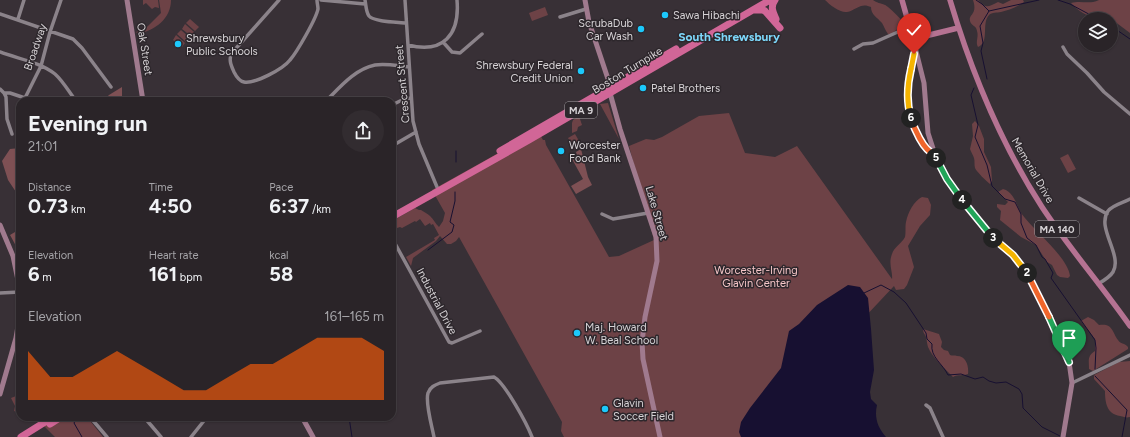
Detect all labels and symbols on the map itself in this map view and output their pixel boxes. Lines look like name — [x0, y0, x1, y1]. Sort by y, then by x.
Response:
place label: Sawa Hibachi — [673, 9, 740, 22]
marker: Sawa Hibachi — [660, 10, 670, 20]
pin — [897, 13, 931, 54]
place label: ScrubaDub Car Wash — [578, 17, 633, 43]
street label: Broadway — [21, 22, 50, 72]
street label: Oak Street — [134, 22, 155, 76]
marker: ScrubaDub Car Wash — [636, 24, 646, 34]
district label: South Shrewsbury — [678, 30, 780, 44]
place label: Shrewsbury Public Schools — [186, 32, 258, 58]
marker: Shrewsbury Public Schools — [173, 39, 183, 49]
street label: Crescent Street — [393, 44, 412, 124]
street label: Boston Turnpike — [590, 44, 665, 96]
place label: Shrewsbury Federal Credit Union — [476, 59, 573, 85]
marker: Shrewsbury Federal Credit Union — [576, 66, 586, 76]
place label: Patel Brothers — [651, 82, 720, 95]
marker: Patel Brothers — [638, 83, 648, 93]
road number: MA 9 — [565, 102, 597, 118]
pin: 6 — [901, 108, 921, 128]
street label: Memorial Drive — [1009, 135, 1057, 205]
place label: Worcester Food Bank — [569, 139, 621, 165]
marker: Worcester Food Bank — [556, 146, 566, 156]
pin: 5 — [926, 148, 946, 168]
street label: Lake Street — [643, 184, 670, 242]
pin: 4 — [952, 190, 972, 210]
road number: MA 140 — [1035, 221, 1079, 237]
pin: 3 — [983, 228, 1003, 248]
pin: 2 — [1017, 263, 1037, 283]
park label: Worcester-Irving Glavin Center — [714, 264, 798, 290]
street label: Industrial Drive — [414, 266, 460, 337]
place label: Maj. Howard W. Beal School — [585, 321, 658, 347]
pin — [1052, 321, 1086, 362]
marker: Maj. Howard W. Beal School — [572, 328, 582, 338]
place label: Glavin Soccer Field — [613, 397, 674, 423]
marker: Glavin Soccer Field — [600, 404, 610, 414]

